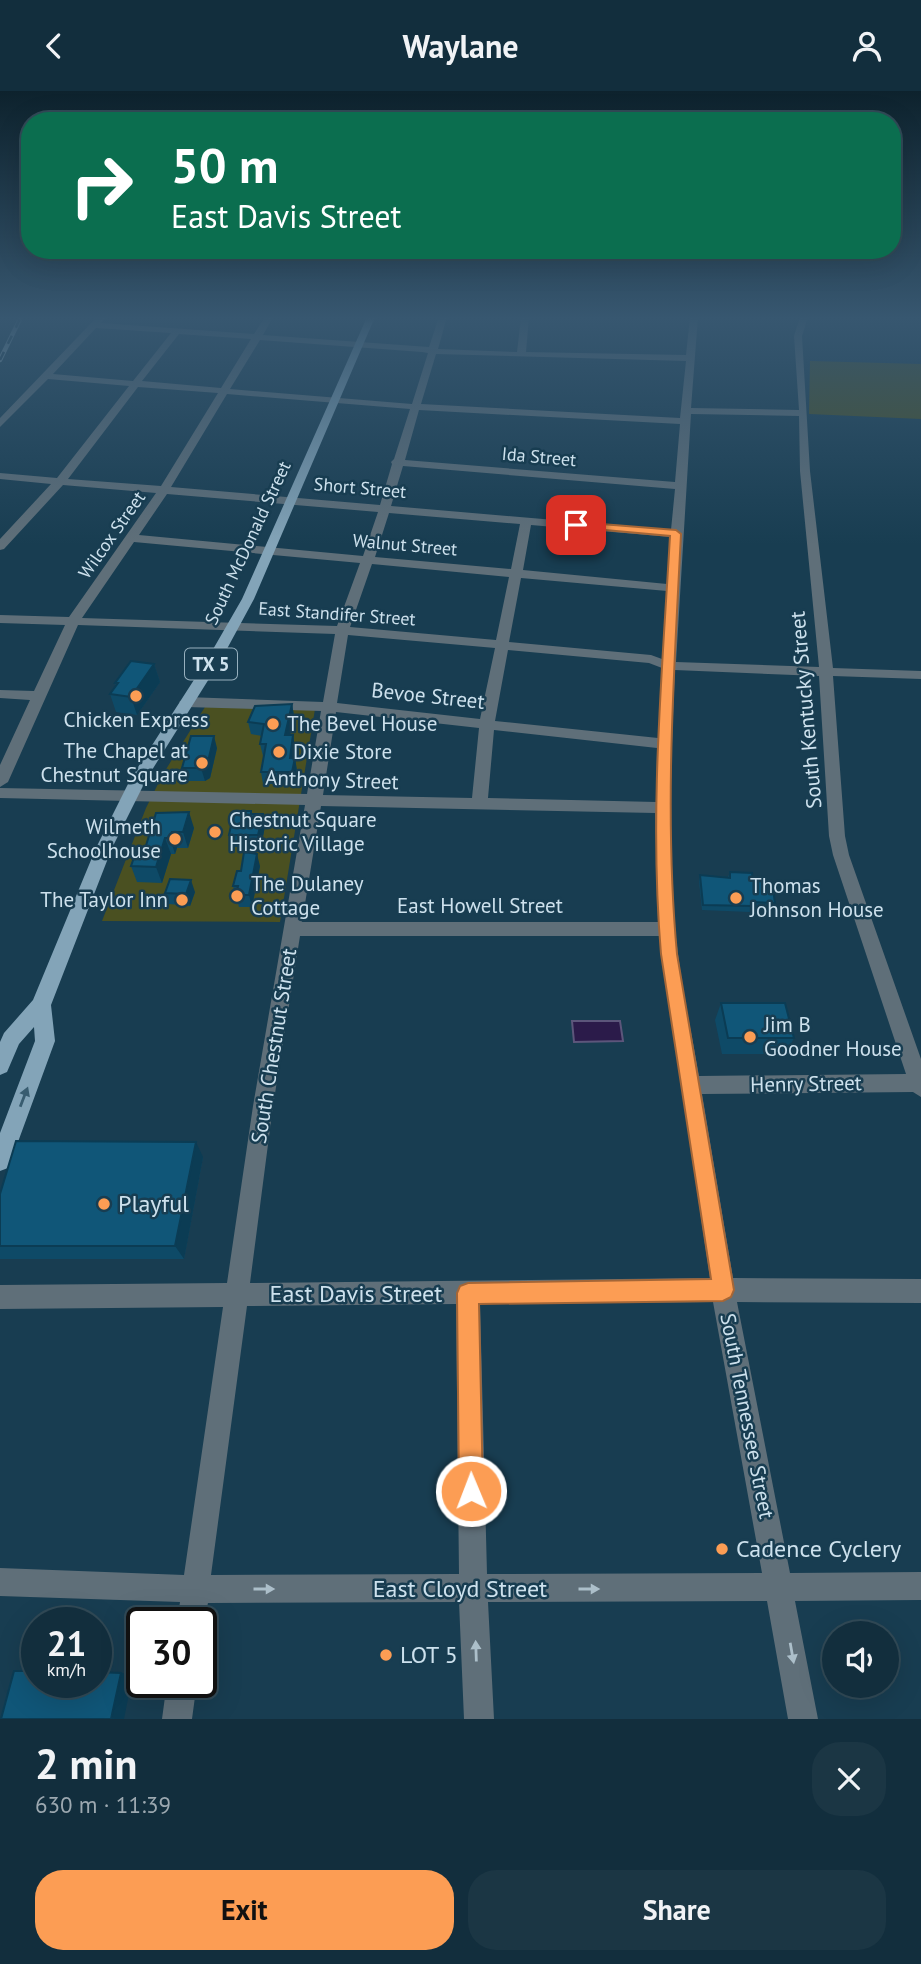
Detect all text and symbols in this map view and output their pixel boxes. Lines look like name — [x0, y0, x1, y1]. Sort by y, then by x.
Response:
text: Waylane — [402, 25, 519, 67]
icon: back — [35, 27, 73, 65]
icon: person — [848, 27, 886, 65]
text: 50 m — [171, 133, 278, 197]
icon: right — [56, 140, 147, 231]
text: East Davis Street — [171, 195, 401, 237]
street label: Ida Street — [501, 442, 577, 471]
street label: South McDonald Street — [200, 457, 296, 628]
street label: Short Street — [313, 472, 407, 503]
street label: Wilcox Street — [73, 487, 150, 583]
pin — [546, 495, 606, 555]
icon: arrive — [557, 506, 595, 544]
street label: Walnut Street — [352, 528, 458, 561]
street label: East Standifer Street — [258, 597, 416, 630]
street label: South Kentucky Street — [783, 610, 828, 810]
road number: TX 5 — [185, 649, 237, 679]
street label: Bevoe Street — [370, 676, 486, 715]
marker: Chicken Express — [128, 688, 144, 704]
place label: Chicken Express — [63, 706, 209, 733]
place label: The Bevel House — [287, 710, 437, 737]
marker: The Bevel House — [265, 716, 281, 732]
place label: The Chapel at Chestnut Square — [40, 737, 188, 788]
place label: Dixie Store — [293, 738, 392, 765]
marker: Dixie Store — [271, 744, 287, 760]
marker: The Chapel at Chestnut Square — [194, 755, 210, 771]
street label: Anthony Street — [265, 764, 399, 795]
place label: Chestnut Square Historic Village — [229, 806, 377, 857]
place label: Wilmeth Schoolhouse — [47, 813, 161, 864]
marker: Chestnut Square Historic Village — [207, 824, 223, 840]
marker: Wilmeth Schoolhouse — [167, 831, 183, 847]
place label: The Dulaney Cottage — [251, 870, 364, 921]
place label: Thomas Johnson House — [749, 872, 884, 923]
place label: The Taylor Inn — [40, 886, 168, 913]
marker: The Dulaney Cottage — [229, 888, 245, 904]
marker: Thomas Johnson House — [728, 890, 744, 906]
marker: The Taylor Inn — [174, 892, 190, 908]
street label: East Howell Street — [397, 892, 563, 919]
street label: South Chestnut Street — [245, 946, 302, 1145]
place label: Jim B Goodner House — [763, 1011, 902, 1062]
marker: Jim B Goodner House — [742, 1029, 758, 1045]
street label: Henry Street — [750, 1069, 862, 1098]
one-way arrow — [19, 1086, 30, 1107]
place label: Playful — [118, 1188, 189, 1219]
marker: Playful — [96, 1196, 112, 1212]
street label: East Davis Street — [270, 1278, 442, 1309]
street label: South Tennessee Street — [714, 1311, 781, 1521]
position arrow — [434, 1454, 508, 1528]
place label: Cadence Cyclery — [736, 1533, 901, 1564]
marker: Cadence Cyclery — [714, 1541, 730, 1557]
street label: East Cloyd Street — [373, 1573, 547, 1604]
one-way arrow — [253, 1583, 275, 1595]
one-way arrow — [579, 1583, 601, 1595]
speed limit sign: 30 — [126, 1607, 217, 1698]
text: 21 — [47, 1620, 86, 1666]
map controls — [822, 1621, 899, 1698]
button: sound — [822, 1621, 899, 1698]
place label: LOT 5 — [400, 1639, 458, 1670]
one-way arrow — [470, 1640, 481, 1662]
one-way arrow — [787, 1642, 798, 1664]
marker: LOT 5 — [378, 1647, 394, 1663]
text: km/h — [47, 1658, 86, 1681]
text: 2 min — [35, 1736, 137, 1791]
button: close — [812, 1742, 886, 1816]
text: 630 m · 11:39 — [35, 1790, 171, 1819]
button: Exit — [35, 1870, 454, 1950]
button: Share — [468, 1870, 886, 1950]

